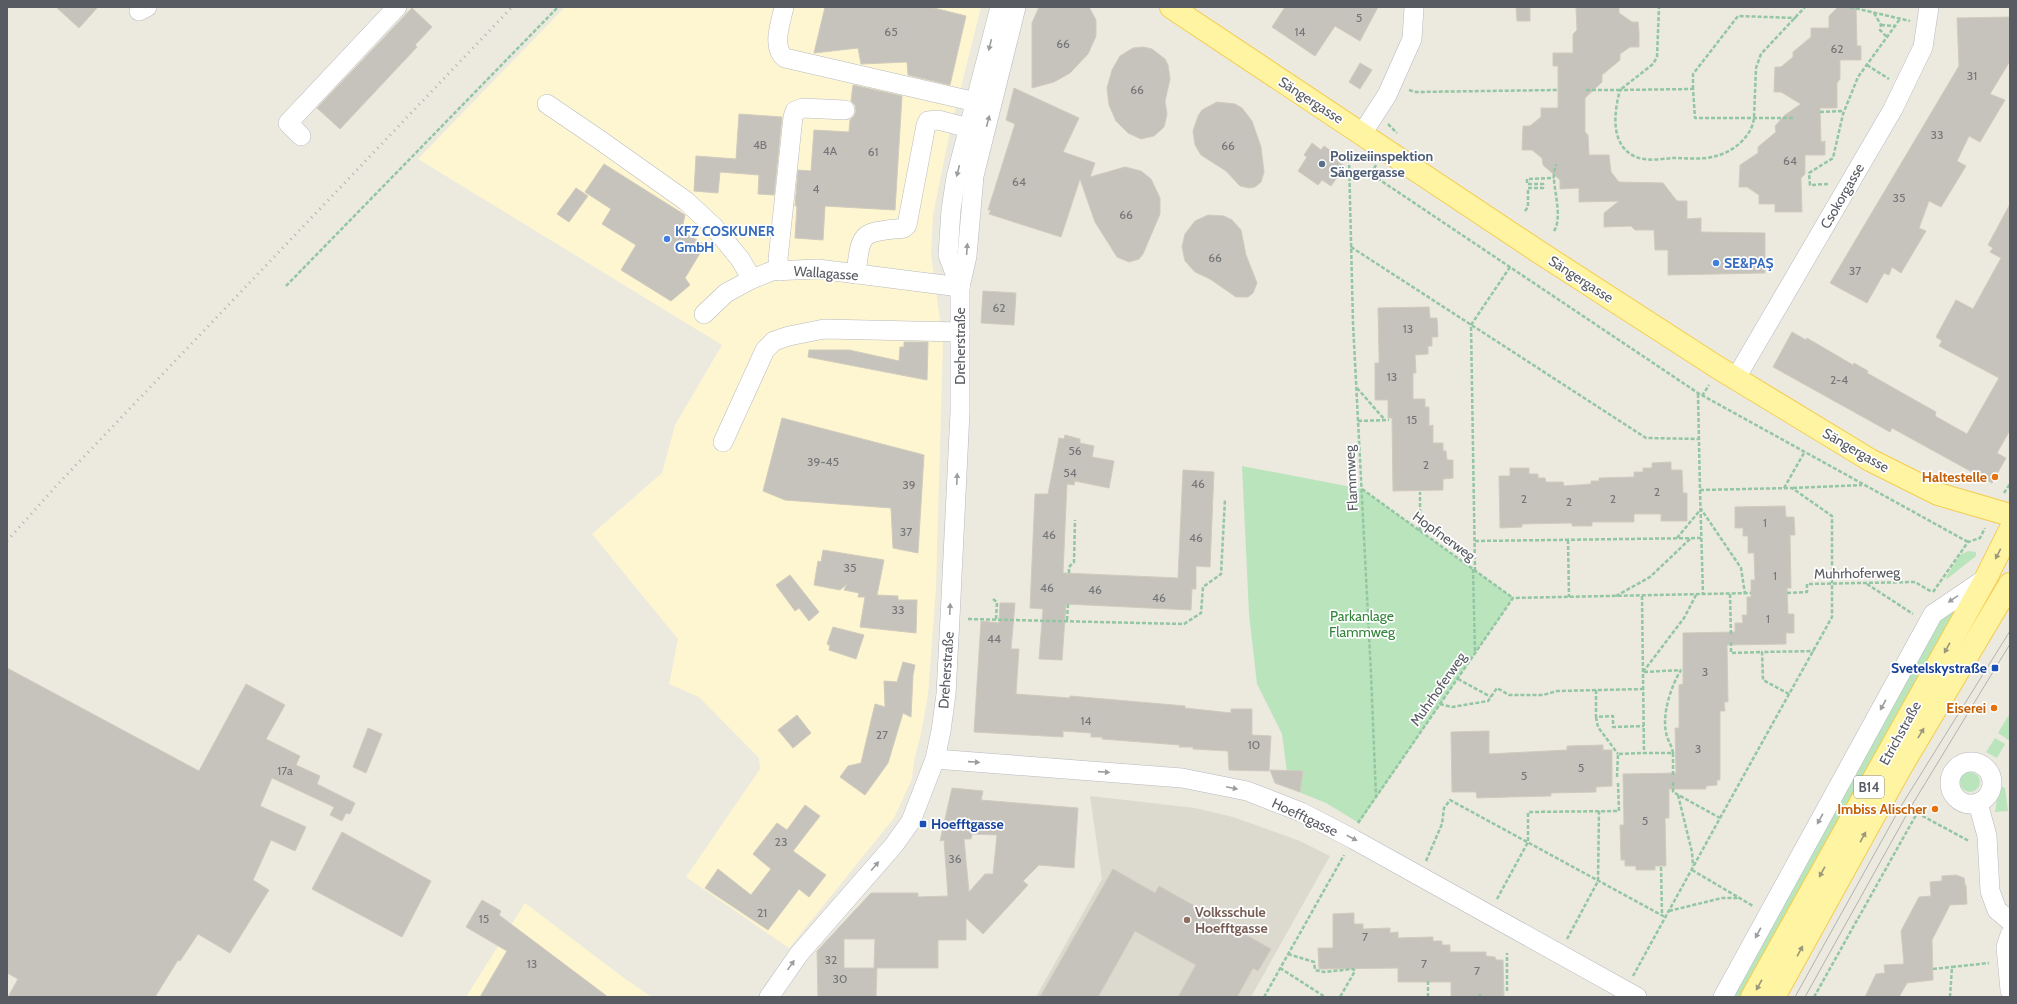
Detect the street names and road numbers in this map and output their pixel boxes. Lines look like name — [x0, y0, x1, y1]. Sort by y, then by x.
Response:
street label: Sängergasse — [1275, 72, 1347, 128]
street label: Csokorgasse — [1816, 160, 1868, 232]
street label: Sängergasse — [1545, 251, 1617, 307]
street label: Wallagasse — [793, 262, 859, 284]
street label: Dreherstraße — [951, 307, 969, 385]
street label: Sängergasse — [1820, 424, 1892, 476]
street label: Flammweg — [1340, 444, 1362, 511]
street label: Hopfnerweg — [1409, 507, 1480, 565]
street label: Muhrhoferweg — [1814, 563, 1901, 583]
street label: Dreherstraße — [934, 631, 958, 709]
street label: Muhrhoferweg — [1406, 648, 1471, 729]
street label: Etrichstraße — [1875, 698, 1925, 768]
road number: B14 — [1854, 776, 1884, 798]
street label: Hoefftgasse — [1269, 794, 1341, 840]

